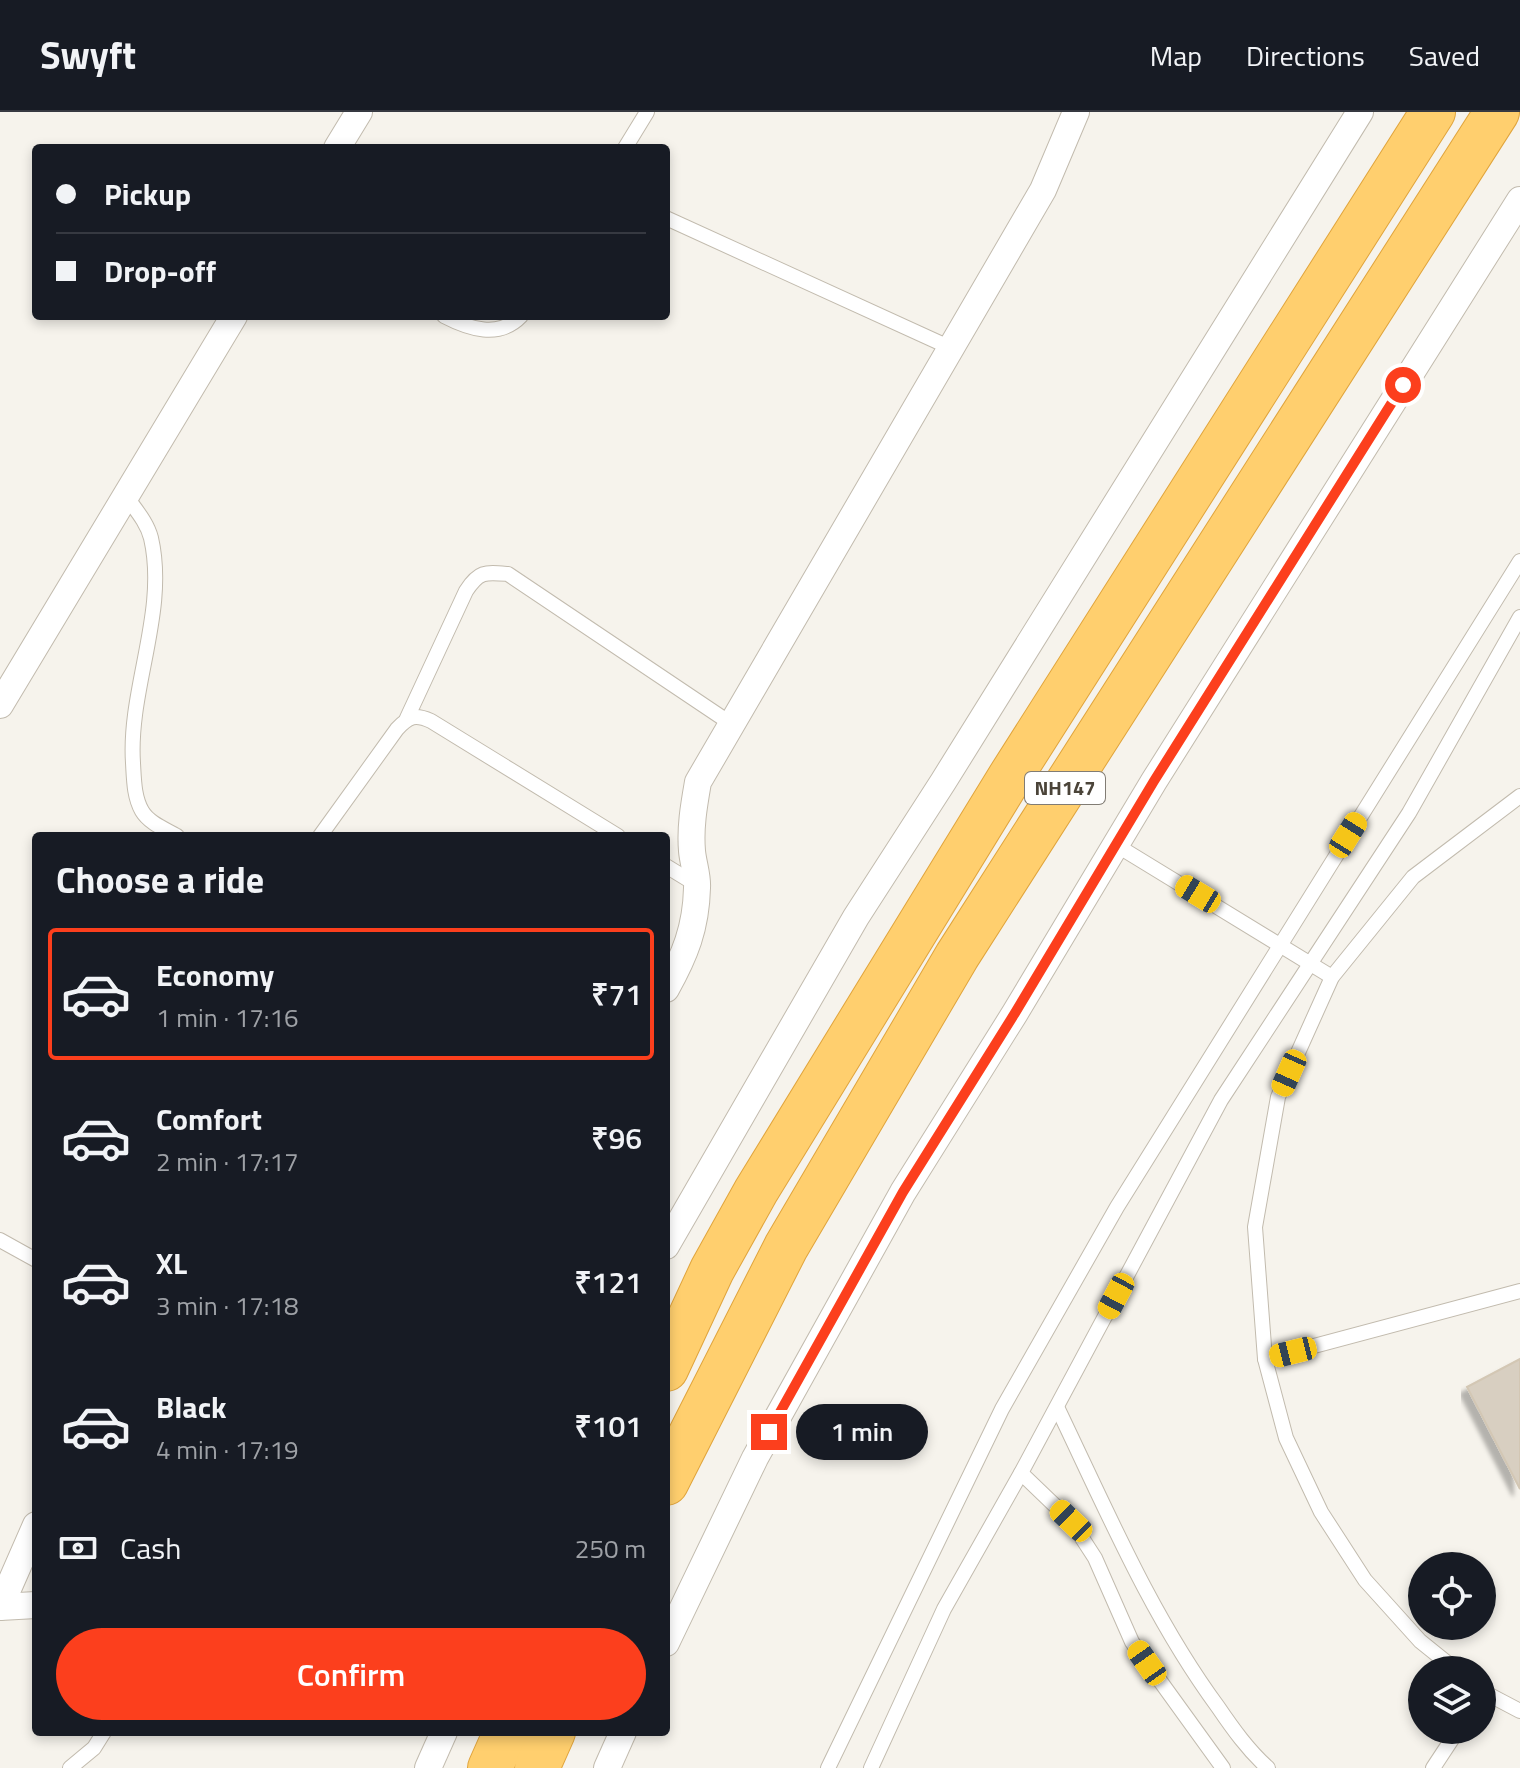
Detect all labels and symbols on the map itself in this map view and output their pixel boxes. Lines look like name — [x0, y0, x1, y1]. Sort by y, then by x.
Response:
route start — [1385, 367, 1421, 403]
road number: NH147 — [1025, 772, 1105, 804]
car — [1325, 808, 1371, 862]
car — [1171, 871, 1225, 917]
car — [1268, 1046, 1310, 1100]
car — [1094, 1269, 1138, 1323]
car — [1267, 1335, 1319, 1369]
callout: 1 min — [797, 1404, 929, 1460]
route end — [751, 1414, 787, 1450]
car — [1045, 1496, 1097, 1546]
car — [1123, 1636, 1171, 1690]

